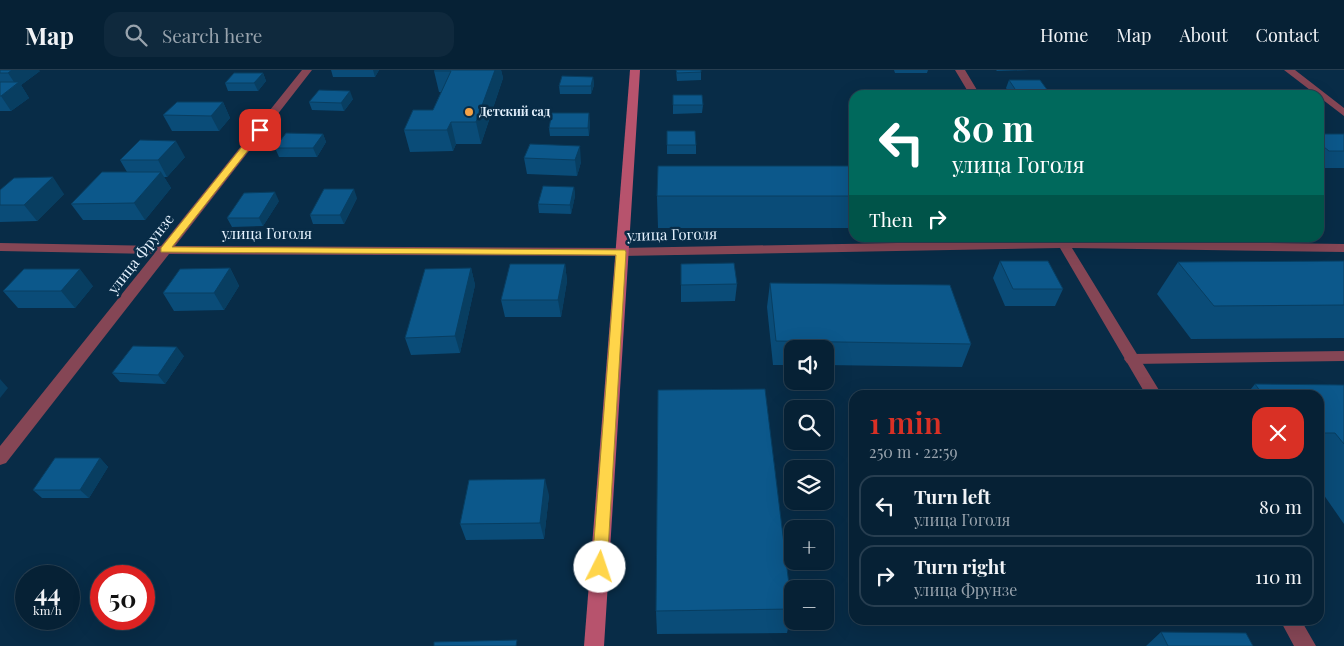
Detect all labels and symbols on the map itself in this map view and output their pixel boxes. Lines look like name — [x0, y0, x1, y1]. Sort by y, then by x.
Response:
place label: Детский сад — [479, 103, 551, 119]
marker: Детский сад — [463, 106, 475, 118]
pin — [239, 109, 281, 151]
street label: улица Фрунзе — [102, 209, 178, 298]
street label: улица Гоголя — [221, 223, 312, 243]
street label: улица Гоголя — [626, 223, 717, 245]
position arrow — [573, 540, 625, 592]
speed limit sign: 50 — [90, 565, 155, 630]

